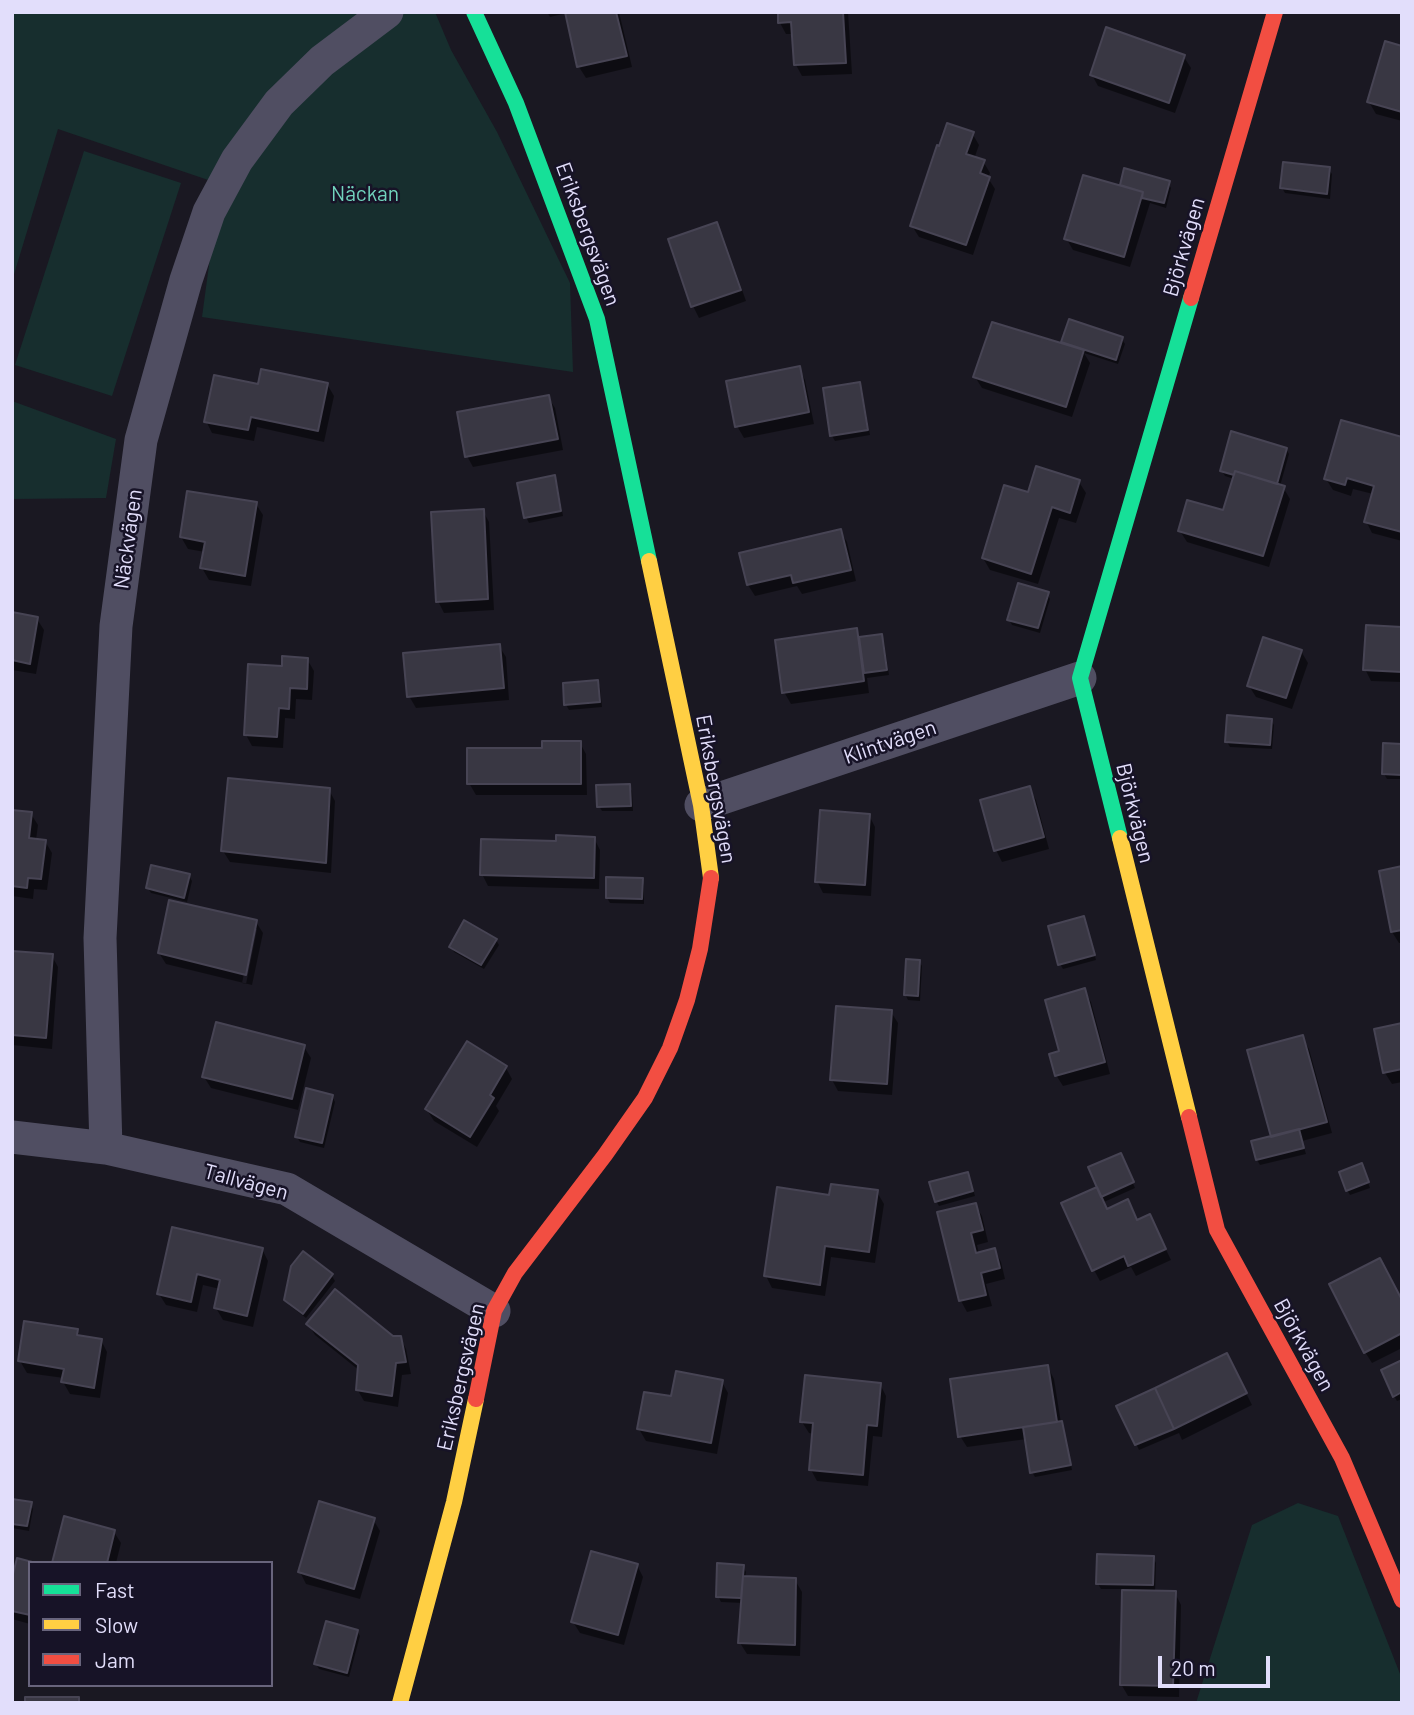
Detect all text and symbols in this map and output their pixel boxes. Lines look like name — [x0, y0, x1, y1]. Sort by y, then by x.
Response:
street label: Eriksbergsvägen — [550, 159, 626, 309]
park label: Näckan — [331, 181, 399, 207]
street label: Björkvägen — [1158, 195, 1210, 299]
street label: Näckvägen — [109, 488, 147, 590]
street label: Eriksbergsvägen — [690, 713, 742, 865]
street label: Klintvägen — [840, 714, 940, 770]
street label: Björkvägen — [1110, 760, 1160, 866]
street label: Tallvägen — [201, 1159, 291, 1205]
street label: Björkvägen — [1268, 1294, 1340, 1396]
street label: Eriksbergsvägen — [432, 1301, 490, 1453]
legend — [28, 1561, 273, 1687]
text: Fast — [95, 1577, 135, 1602]
text: Slow — [95, 1612, 138, 1637]
scale bar — [1162, 1642, 1274, 1686]
text: Jam — [95, 1647, 135, 1672]
text: 20 m — [1171, 1655, 1216, 1680]

